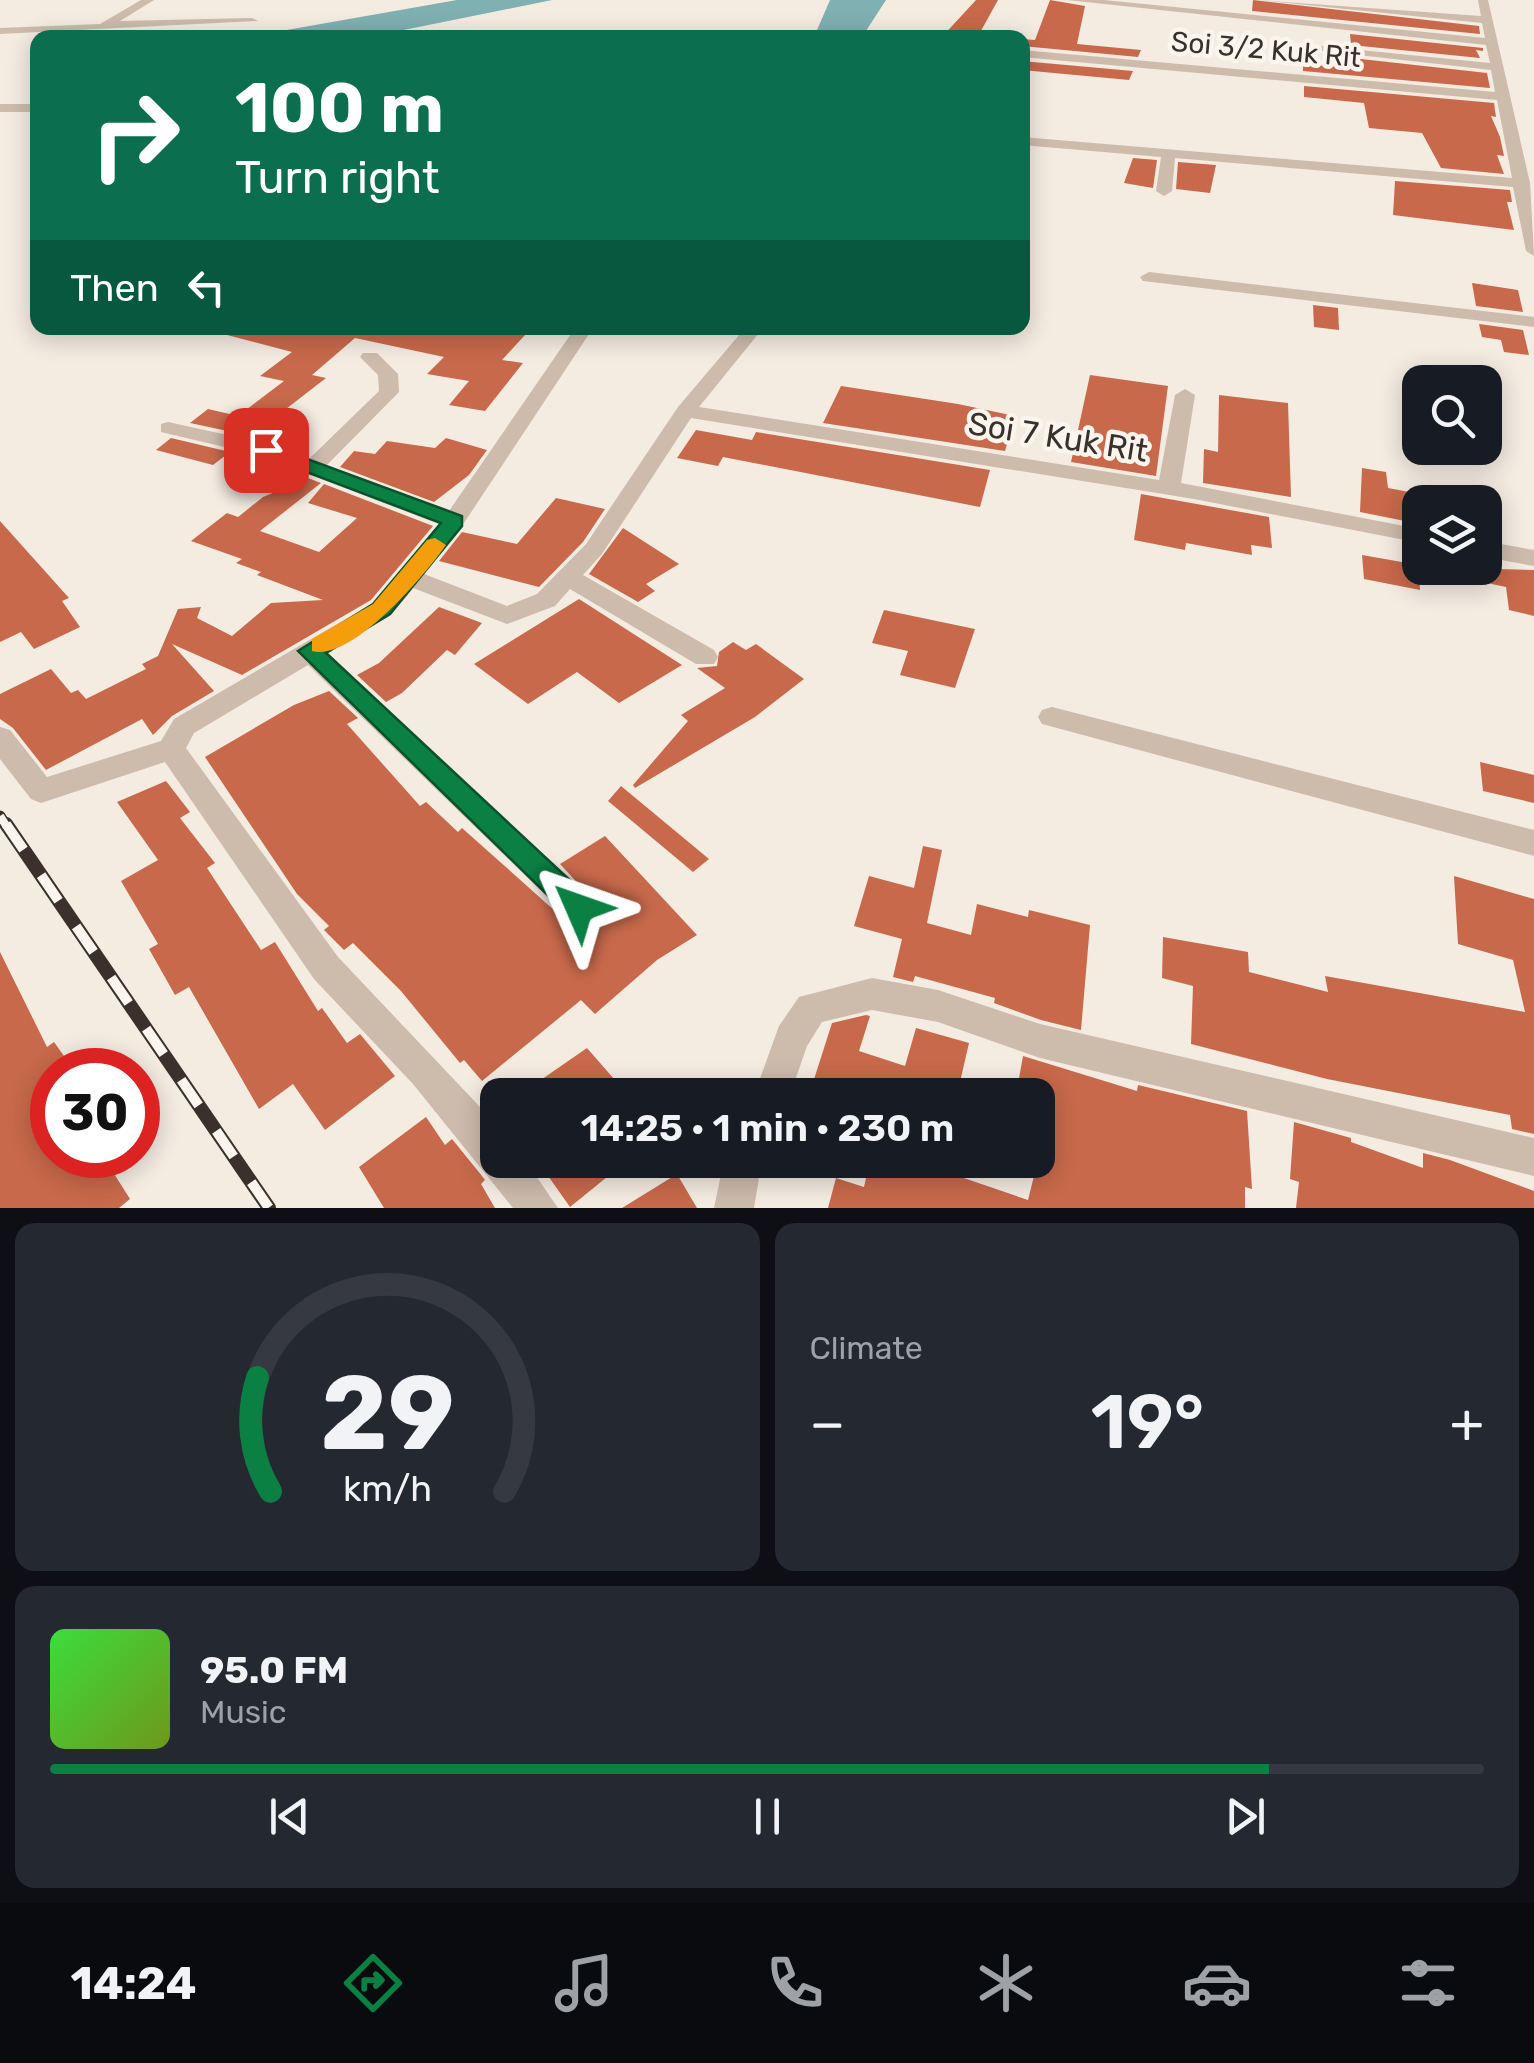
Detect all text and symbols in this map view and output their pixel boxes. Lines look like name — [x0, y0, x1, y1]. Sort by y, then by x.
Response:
street label: Soi 3/2 Kuk Rit — [1170, 25, 1362, 74]
text: 100 m — [235, 67, 444, 150]
icon: right — [70, 70, 200, 200]
text: Turn right — [235, 151, 439, 204]
icon: left — [179, 260, 234, 315]
text: Then — [70, 265, 159, 311]
map controls — [1402, 365, 1502, 585]
button: search — [1402, 365, 1502, 465]
street label: Soi 7 Kuk Rit — [966, 404, 1150, 470]
pin — [224, 408, 309, 493]
icon: arrive — [239, 423, 294, 478]
button: layers — [1402, 485, 1502, 585]
position arrow — [527, 856, 631, 960]
speed limit sign: 30 — [30, 1048, 160, 1178]
text: 14:25 · 1 min · 230 m — [581, 1105, 954, 1151]
text: Climate — [810, 1329, 923, 1367]
text: 29 — [320, 1352, 454, 1475]
text: 19° — [1091, 1378, 1204, 1467]
text: − — [810, 1391, 845, 1456]
text: + — [1450, 1391, 1484, 1456]
text: km/h — [343, 1468, 432, 1510]
text: 95.0 FM — [200, 1647, 348, 1693]
text: Music — [200, 1693, 286, 1731]
icon: previous — [262, 1789, 317, 1844]
icon: pause — [740, 1789, 795, 1844]
icon: next — [1218, 1789, 1273, 1844]
icon: directions — [338, 1948, 408, 2018]
icon: music — [549, 1948, 619, 2018]
icon: phone — [760, 1948, 830, 2018]
icon: climate — [971, 1948, 1041, 2018]
icon: car — [1182, 1948, 1252, 2018]
icon: filters — [1393, 1948, 1463, 2018]
text: 14:24 — [71, 1957, 197, 2010]

